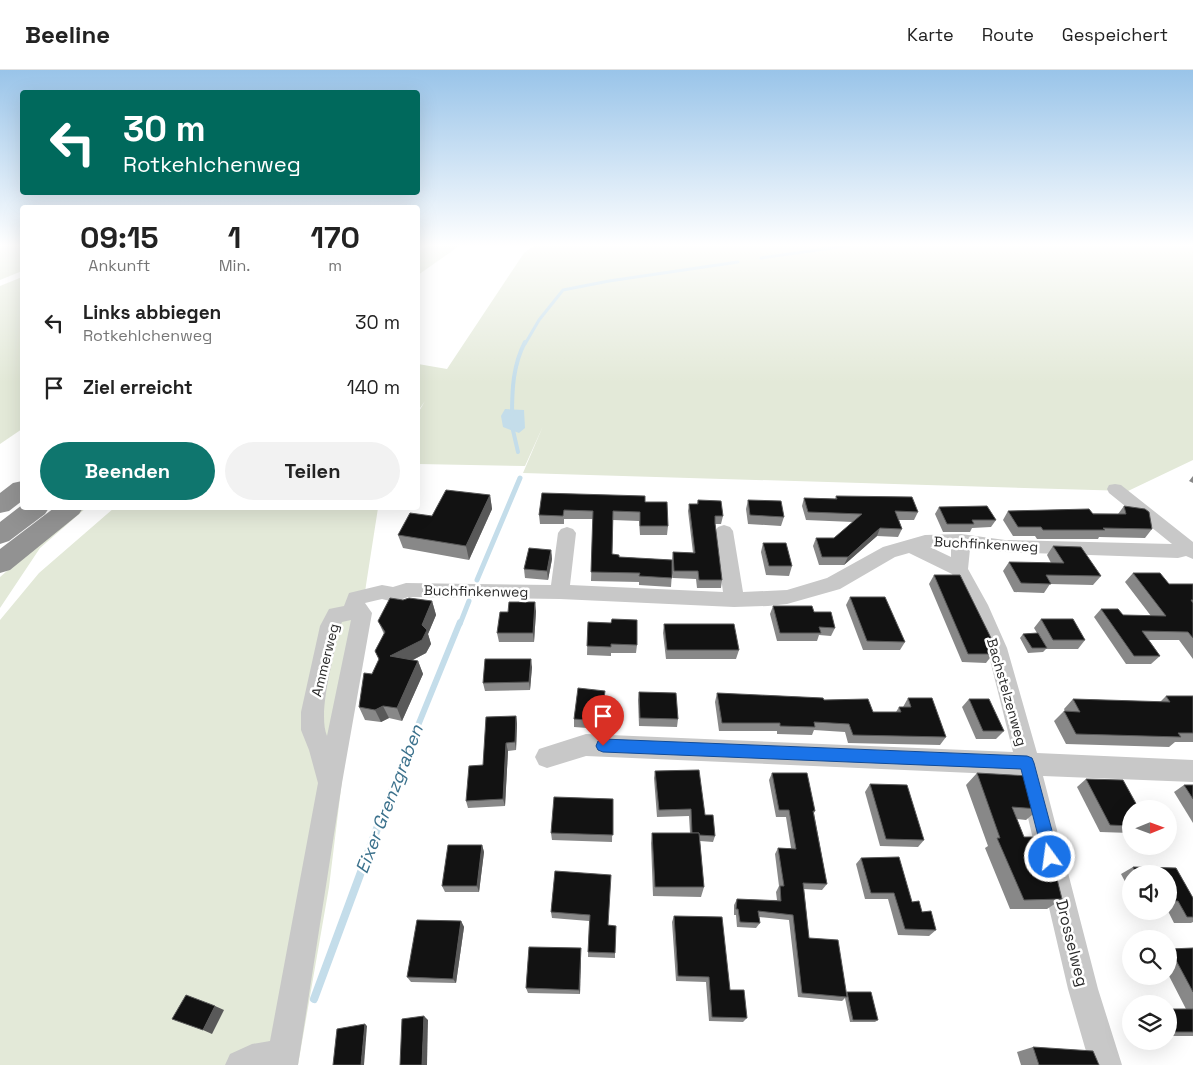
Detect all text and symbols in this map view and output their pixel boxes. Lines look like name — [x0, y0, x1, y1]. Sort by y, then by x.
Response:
text: Beeline — [25, 19, 110, 50]
text: Karte — [907, 23, 954, 46]
text: Route — [982, 23, 1034, 46]
text: Gespeichert — [1062, 23, 1168, 46]
text: 30 m — [123, 107, 206, 151]
icon: left — [40, 110, 105, 175]
text: Rotkehlchenweg — [123, 150, 301, 178]
text: 09:15 — [80, 218, 159, 257]
text: 1 — [228, 218, 241, 257]
text: 170 — [310, 218, 360, 257]
text: Ankunft — [88, 255, 150, 276]
text: Min. — [219, 255, 250, 276]
text: m — [328, 255, 342, 276]
text: Links abbiegen — [83, 300, 221, 325]
icon: left — [40, 309, 68, 337]
text: 30 m — [355, 310, 400, 335]
text: Rotkehlchenweg — [83, 325, 212, 346]
icon: arrive — [40, 374, 68, 402]
text: Ziel erreicht — [83, 375, 193, 400]
text: 140 m — [347, 375, 400, 400]
button: Beenden — [40, 442, 215, 500]
button: Teilen — [225, 442, 400, 500]
street label: Buchfinkenweg — [933, 532, 1039, 556]
street label: Buchfinkenweg — [423, 581, 529, 601]
street label: Ammerweg — [307, 622, 343, 698]
street label: Bachstelzenweg — [983, 636, 1031, 748]
pin — [582, 695, 624, 746]
icon: arrive — [589, 702, 617, 730]
water label: Eixer Grenzgraben — [350, 720, 428, 877]
north arrow — [1122, 800, 1178, 855]
map controls — [1122, 800, 1177, 1050]
position arrow — [1023, 830, 1075, 882]
button: sound — [1122, 865, 1177, 920]
street label: Drosselweg — [1051, 897, 1093, 989]
button: search — [1122, 930, 1177, 985]
button: layers — [1122, 995, 1177, 1050]

